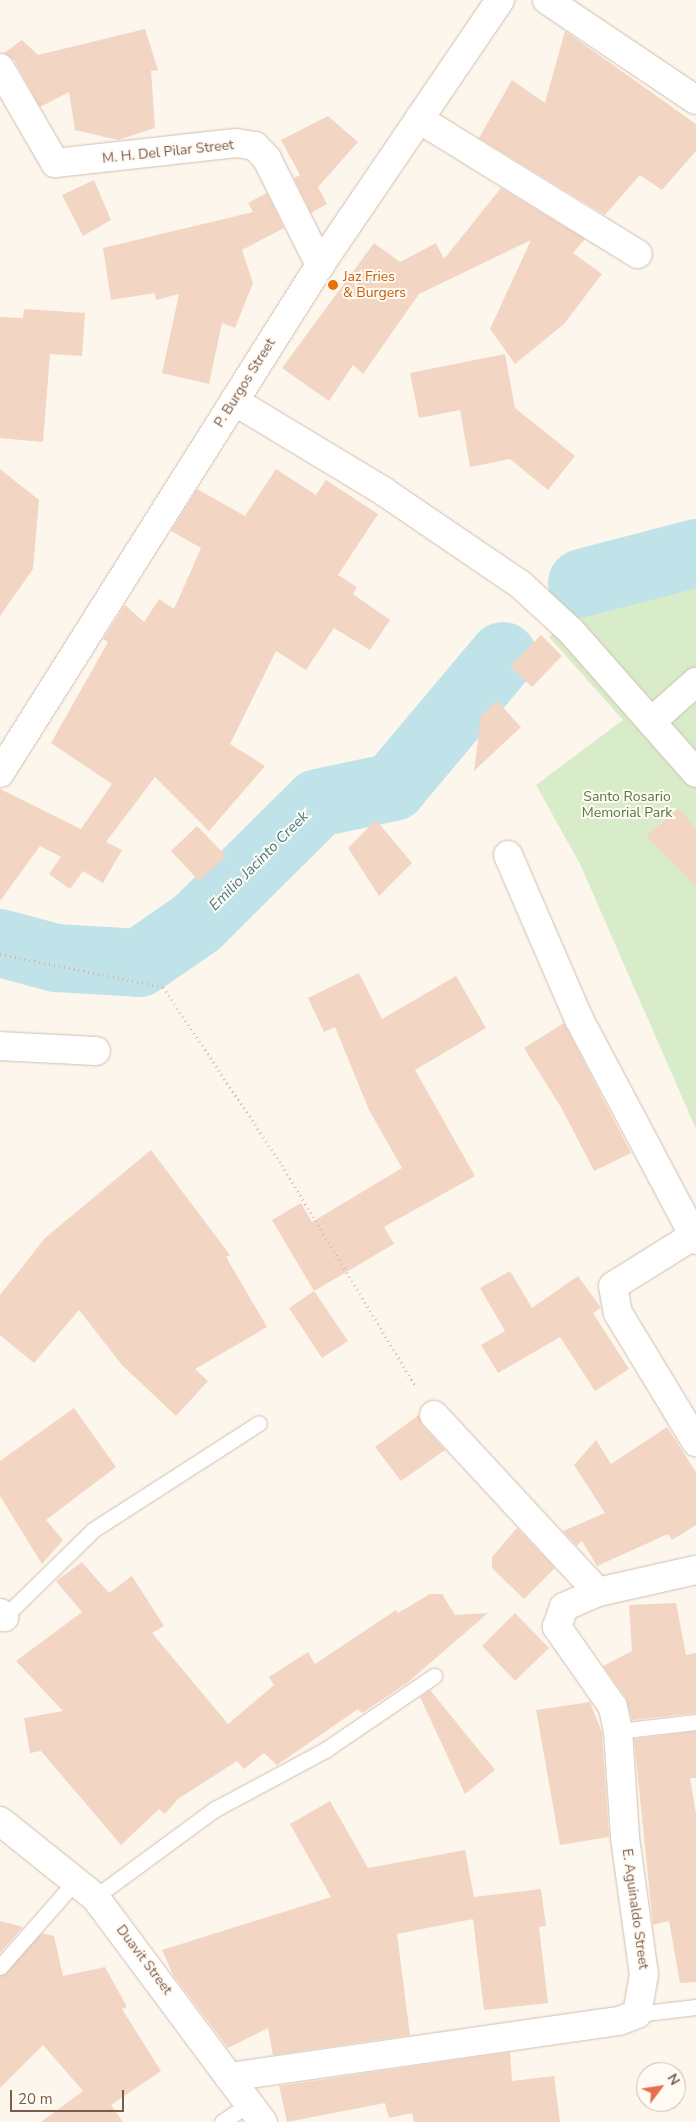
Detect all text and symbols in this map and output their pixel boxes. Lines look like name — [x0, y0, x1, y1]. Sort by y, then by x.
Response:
street label: M. H. Del Pilar Street — [101, 137, 235, 167]
place label: Jaz Fries & Burgers — [343, 269, 406, 302]
marker: Jaz Fries & Burgers — [327, 279, 339, 291]
street label: P. Burgos Street — [211, 335, 279, 431]
park label: Santo Rosario Memorial Park — [582, 789, 672, 822]
water label: Emilio Jacinto Creek — [206, 808, 312, 914]
street label: E. Aguinaldo Street — [618, 1848, 652, 1970]
street label: Duavit Street — [112, 1922, 176, 1998]
north arrow — [636, 2062, 686, 2112]
text: N — [663, 2070, 684, 2089]
scale bar — [12, 2080, 126, 2112]
text: 20 m — [18, 2089, 53, 2109]

